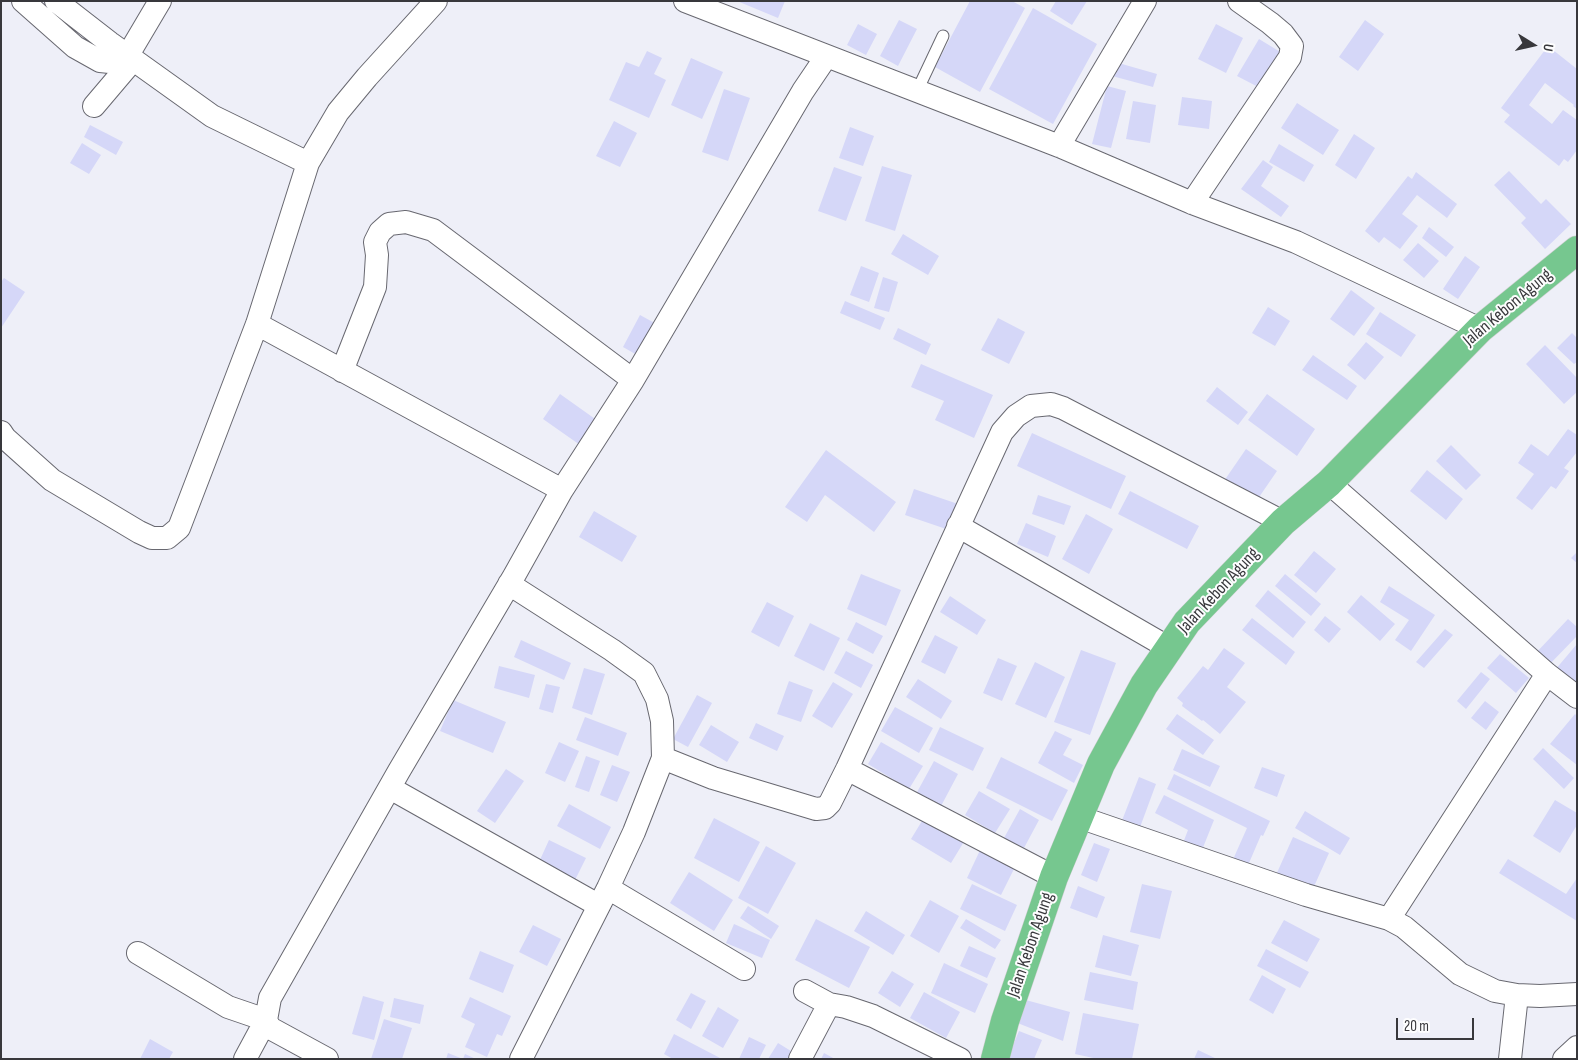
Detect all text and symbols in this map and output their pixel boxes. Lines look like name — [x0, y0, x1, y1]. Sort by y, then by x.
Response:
north arrow — [1508, 20, 1558, 70]
text: U — [1539, 43, 1557, 53]
street label: Jalan Kebon Agung — [1459, 265, 1557, 351]
street label: Jalan Kebon Agung — [1174, 544, 1264, 638]
street label: Jalan Kebon Agung — [1003, 890, 1059, 1000]
scale bar — [1398, 1008, 1476, 1040]
text: 20 m — [1404, 1017, 1429, 1036]

